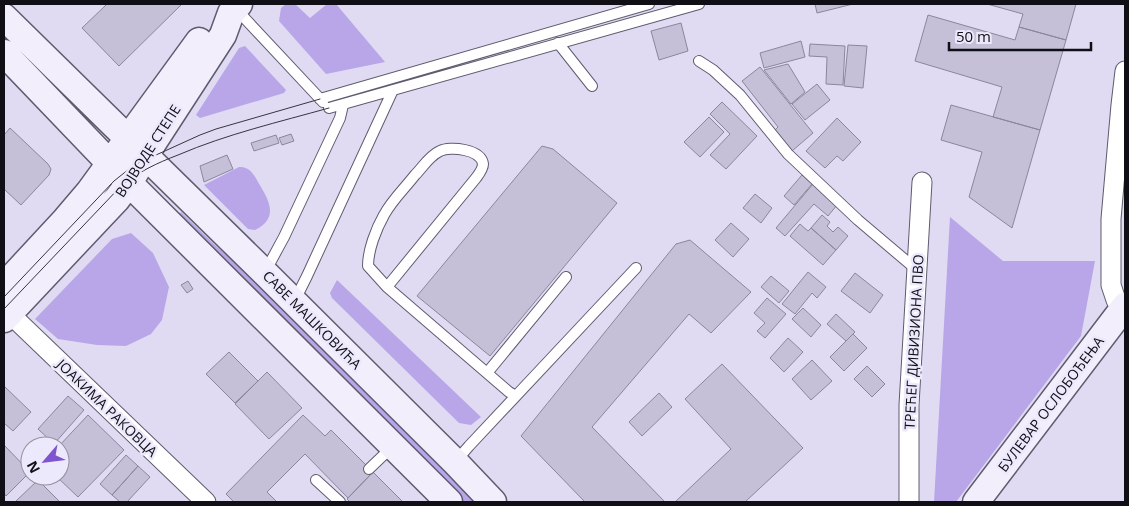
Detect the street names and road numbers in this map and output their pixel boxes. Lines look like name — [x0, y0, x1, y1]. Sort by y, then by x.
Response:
street label: ВОЈВОДЕ СТЕПЕ — [111, 101, 185, 201]
street label: ТРЕЋЕГ ДИВИЗИОНА ПВО — [899, 254, 928, 430]
street label: САВЕ МАШКОВИЋА — [259, 266, 366, 373]
street label: БУЛЕВАР ОСЛОБОЂЕЊА — [993, 332, 1108, 475]
street label: ЈОАКИМА РАКОВЦА — [52, 353, 162, 461]

